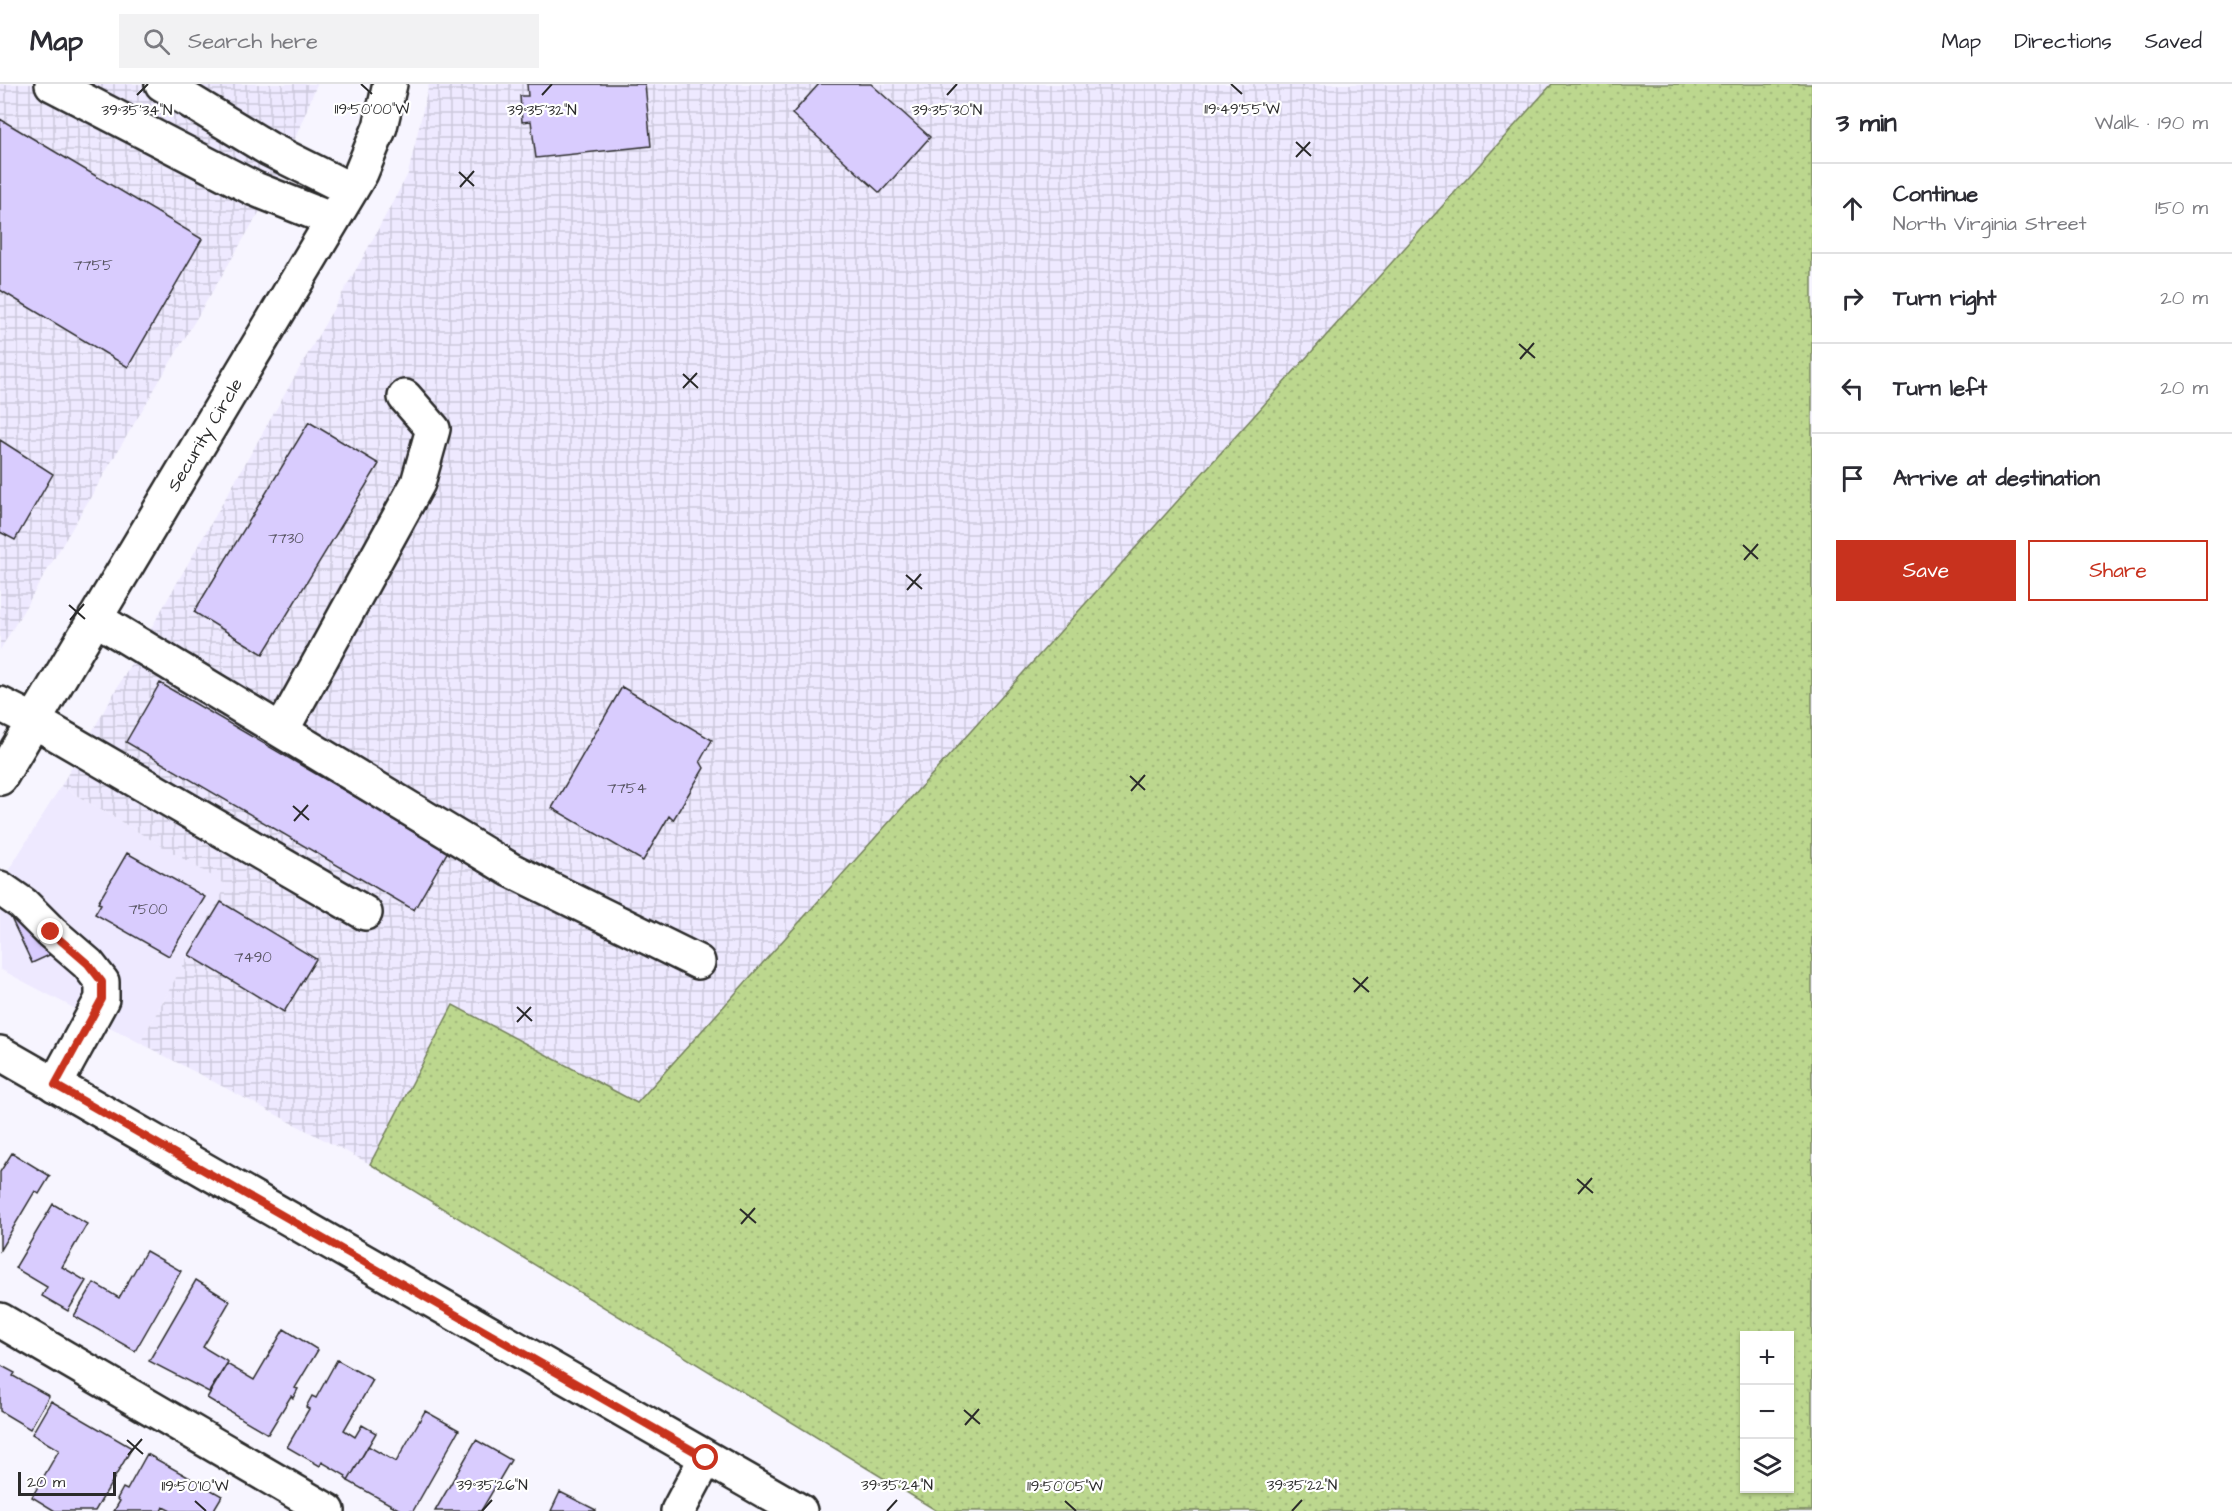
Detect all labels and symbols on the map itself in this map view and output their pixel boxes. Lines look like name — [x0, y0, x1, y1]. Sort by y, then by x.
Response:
text: 119°50'00"W — [335, 99, 409, 120]
text: 119°49'55"W — [1204, 99, 1280, 120]
text: 39°35'34"N — [102, 100, 172, 121]
text: 39°35'32"N — [507, 100, 577, 121]
text: 39°35'30"N — [912, 100, 982, 121]
house number: 7755 — [73, 255, 113, 276]
street label: Security Circle — [161, 373, 250, 497]
house number: 7730 — [268, 528, 304, 549]
house number: 7754 — [607, 778, 647, 799]
house number: 7500 — [129, 899, 168, 920]
route end — [37, 918, 63, 944]
house number: 7490 — [234, 947, 272, 968]
route start — [692, 1444, 718, 1470]
scale bar — [18, 1469, 116, 1496]
text: 39°35'26"N — [456, 1475, 528, 1496]
text: 39°35'24"N — [861, 1475, 933, 1496]
text: 39°35'22"N — [1267, 1475, 1337, 1496]
text: 119°50'10"W — [161, 1476, 229, 1497]
text: 119°50'05"W — [1027, 1476, 1103, 1497]

